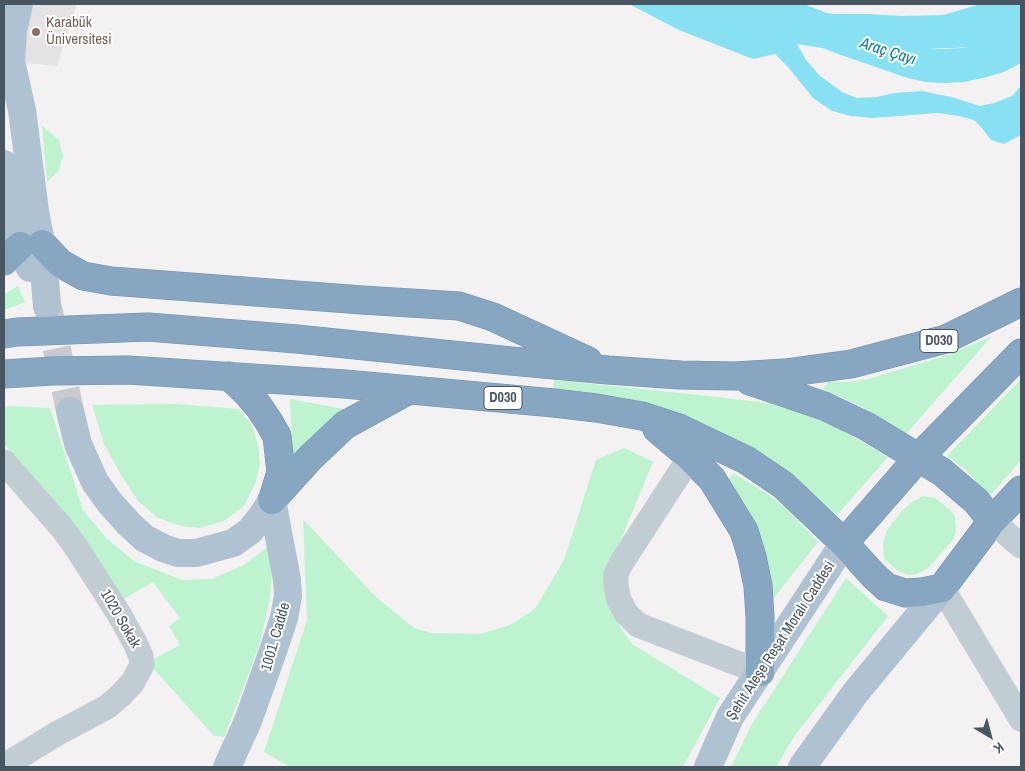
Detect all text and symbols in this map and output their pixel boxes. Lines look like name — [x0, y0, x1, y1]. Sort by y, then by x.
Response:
place label: Karabük Üniversitesi — [46, 14, 112, 49]
marker: Karabük Üniversitesi — [30, 26, 42, 38]
water label: Araç Çayı — [858, 34, 918, 70]
road number: D030 — [920, 330, 958, 352]
road number: D030 — [484, 386, 522, 409]
street label: Şehit Ateşe Reşat Moralı Caddesi — [723, 558, 839, 724]
street label: 1020 Sokak — [96, 586, 144, 652]
street label: 1001. Cadde — [258, 601, 294, 673]
north arrow — [965, 711, 1015, 761]
text: K — [990, 738, 1008, 758]

